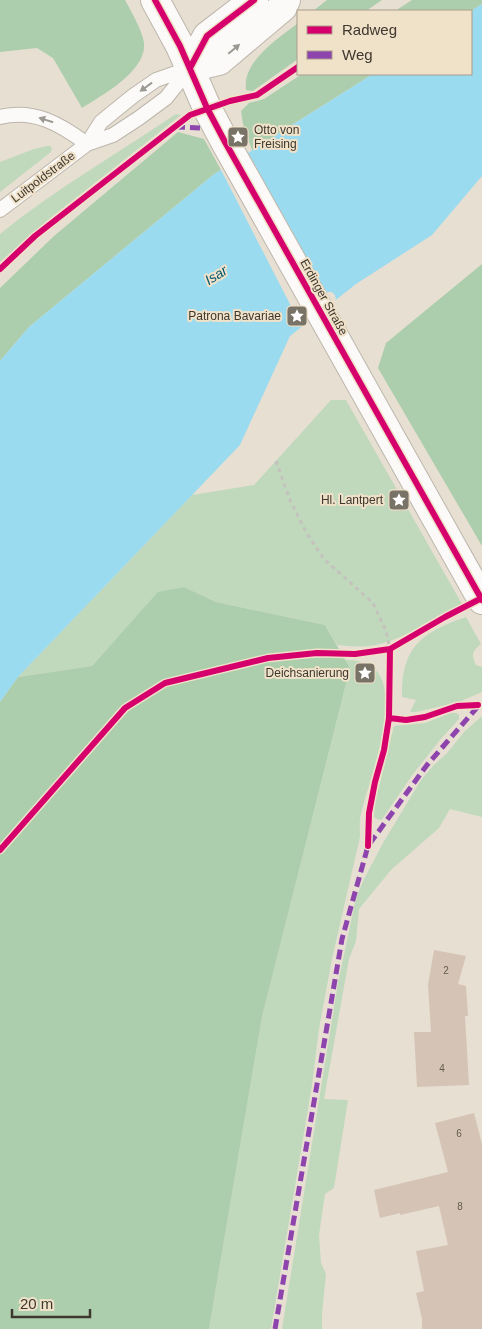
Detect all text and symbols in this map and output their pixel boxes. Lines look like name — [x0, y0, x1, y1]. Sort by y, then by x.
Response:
legend — [297, 10, 472, 75]
text: Radweg — [342, 21, 397, 38]
one-way arrow — [228, 44, 240, 55]
text: Weg — [342, 46, 373, 63]
one-way arrow — [139, 82, 153, 92]
one-way arrow — [39, 116, 54, 123]
place label: Otto von Freising — [254, 123, 299, 151]
place icon: Otto von Freising — [226, 125, 250, 149]
street label: Luitpoldstraße — [8, 148, 78, 205]
street label: Erdinger Straße — [297, 257, 351, 338]
water label: Isar — [202, 261, 231, 288]
place icon: Patrona Bavariae — [285, 304, 309, 328]
place label: Patrona Bavariae — [188, 309, 281, 323]
place icon: Hl. Lantpert — [387, 488, 411, 512]
place label: Hl. Lantpert — [321, 493, 384, 507]
place icon: Deichsanierung — [353, 661, 377, 685]
place label: Deichsanierung — [266, 666, 349, 680]
house number: 2 — [443, 965, 449, 976]
house number: 4 — [439, 1063, 445, 1074]
house number: 6 — [456, 1128, 462, 1139]
house number: 8 — [457, 1201, 463, 1212]
scale bar — [12, 1286, 90, 1318]
text: 20 m — [20, 1295, 53, 1312]

